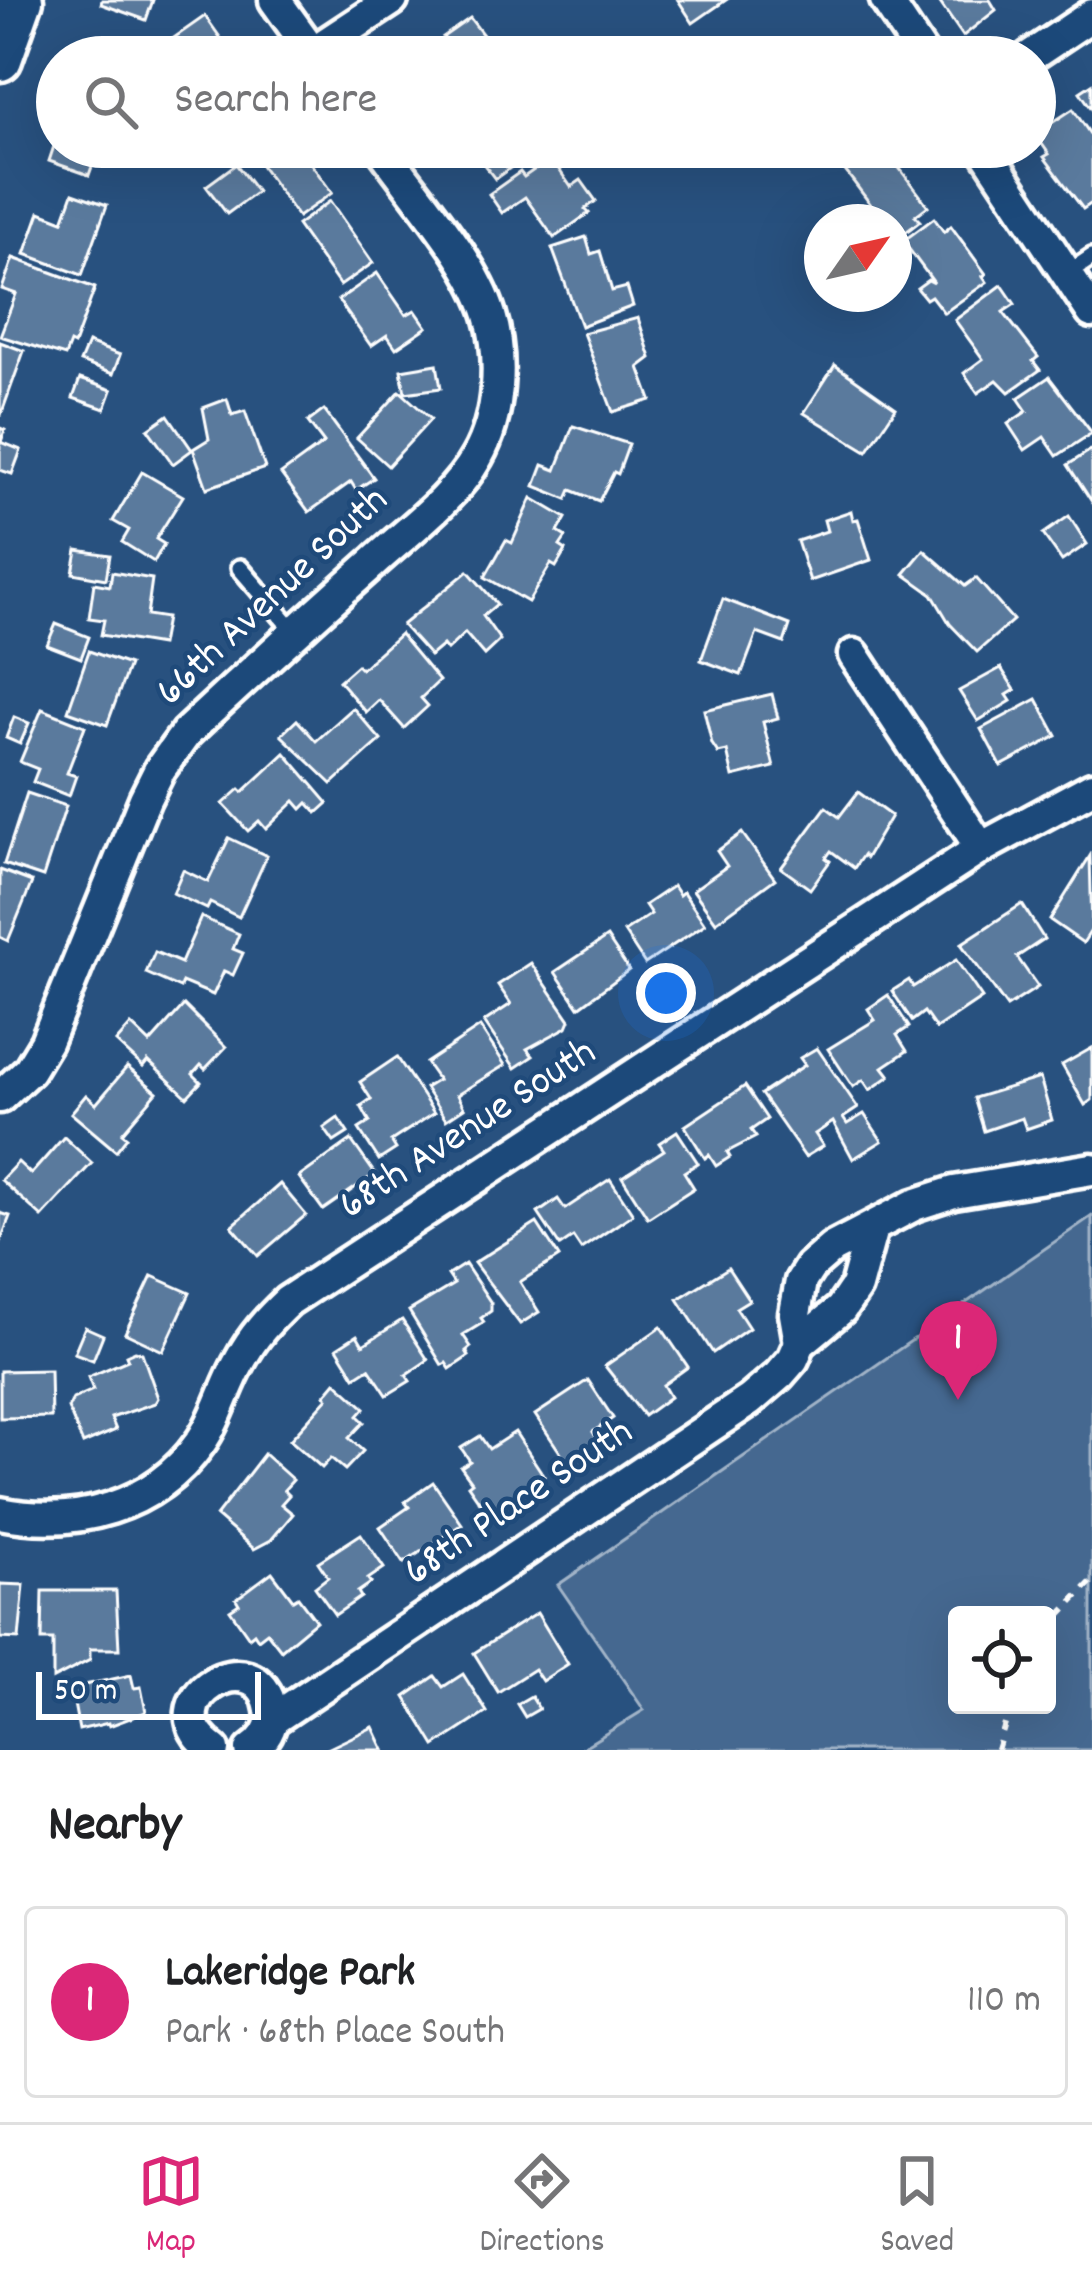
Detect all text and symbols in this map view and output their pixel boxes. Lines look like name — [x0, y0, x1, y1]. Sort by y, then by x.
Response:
search box — [36, 36, 1056, 168]
icon: search — [78, 69, 144, 135]
text: Search here — [174, 70, 377, 134]
north arrow — [804, 204, 912, 312]
street label: 66th Avenue South — [144, 474, 404, 722]
your location — [636, 963, 696, 1023]
street label: 68th Avenue South — [328, 1025, 610, 1237]
pin: 1 — [919, 1301, 997, 1400]
street label: 68th Place South — [393, 1405, 647, 1603]
map controls — [948, 1606, 1056, 1714]
button: locate — [948, 1606, 1056, 1714]
scale bar — [36, 1666, 261, 1719]
text: 50 m — [54, 1669, 118, 1716]
text: Nearby — [48, 1792, 181, 1864]
text: Lakeridge Park — [165, 1943, 415, 2007]
text: 1 — [86, 1975, 94, 2030]
text: 110 m — [967, 1975, 1041, 2030]
text: Park · 68th Place South — [165, 2007, 505, 2062]
tab: Map — [138, 2148, 204, 2267]
tab: Directions — [480, 2148, 605, 2267]
tab: Saved — [880, 2148, 954, 2267]

